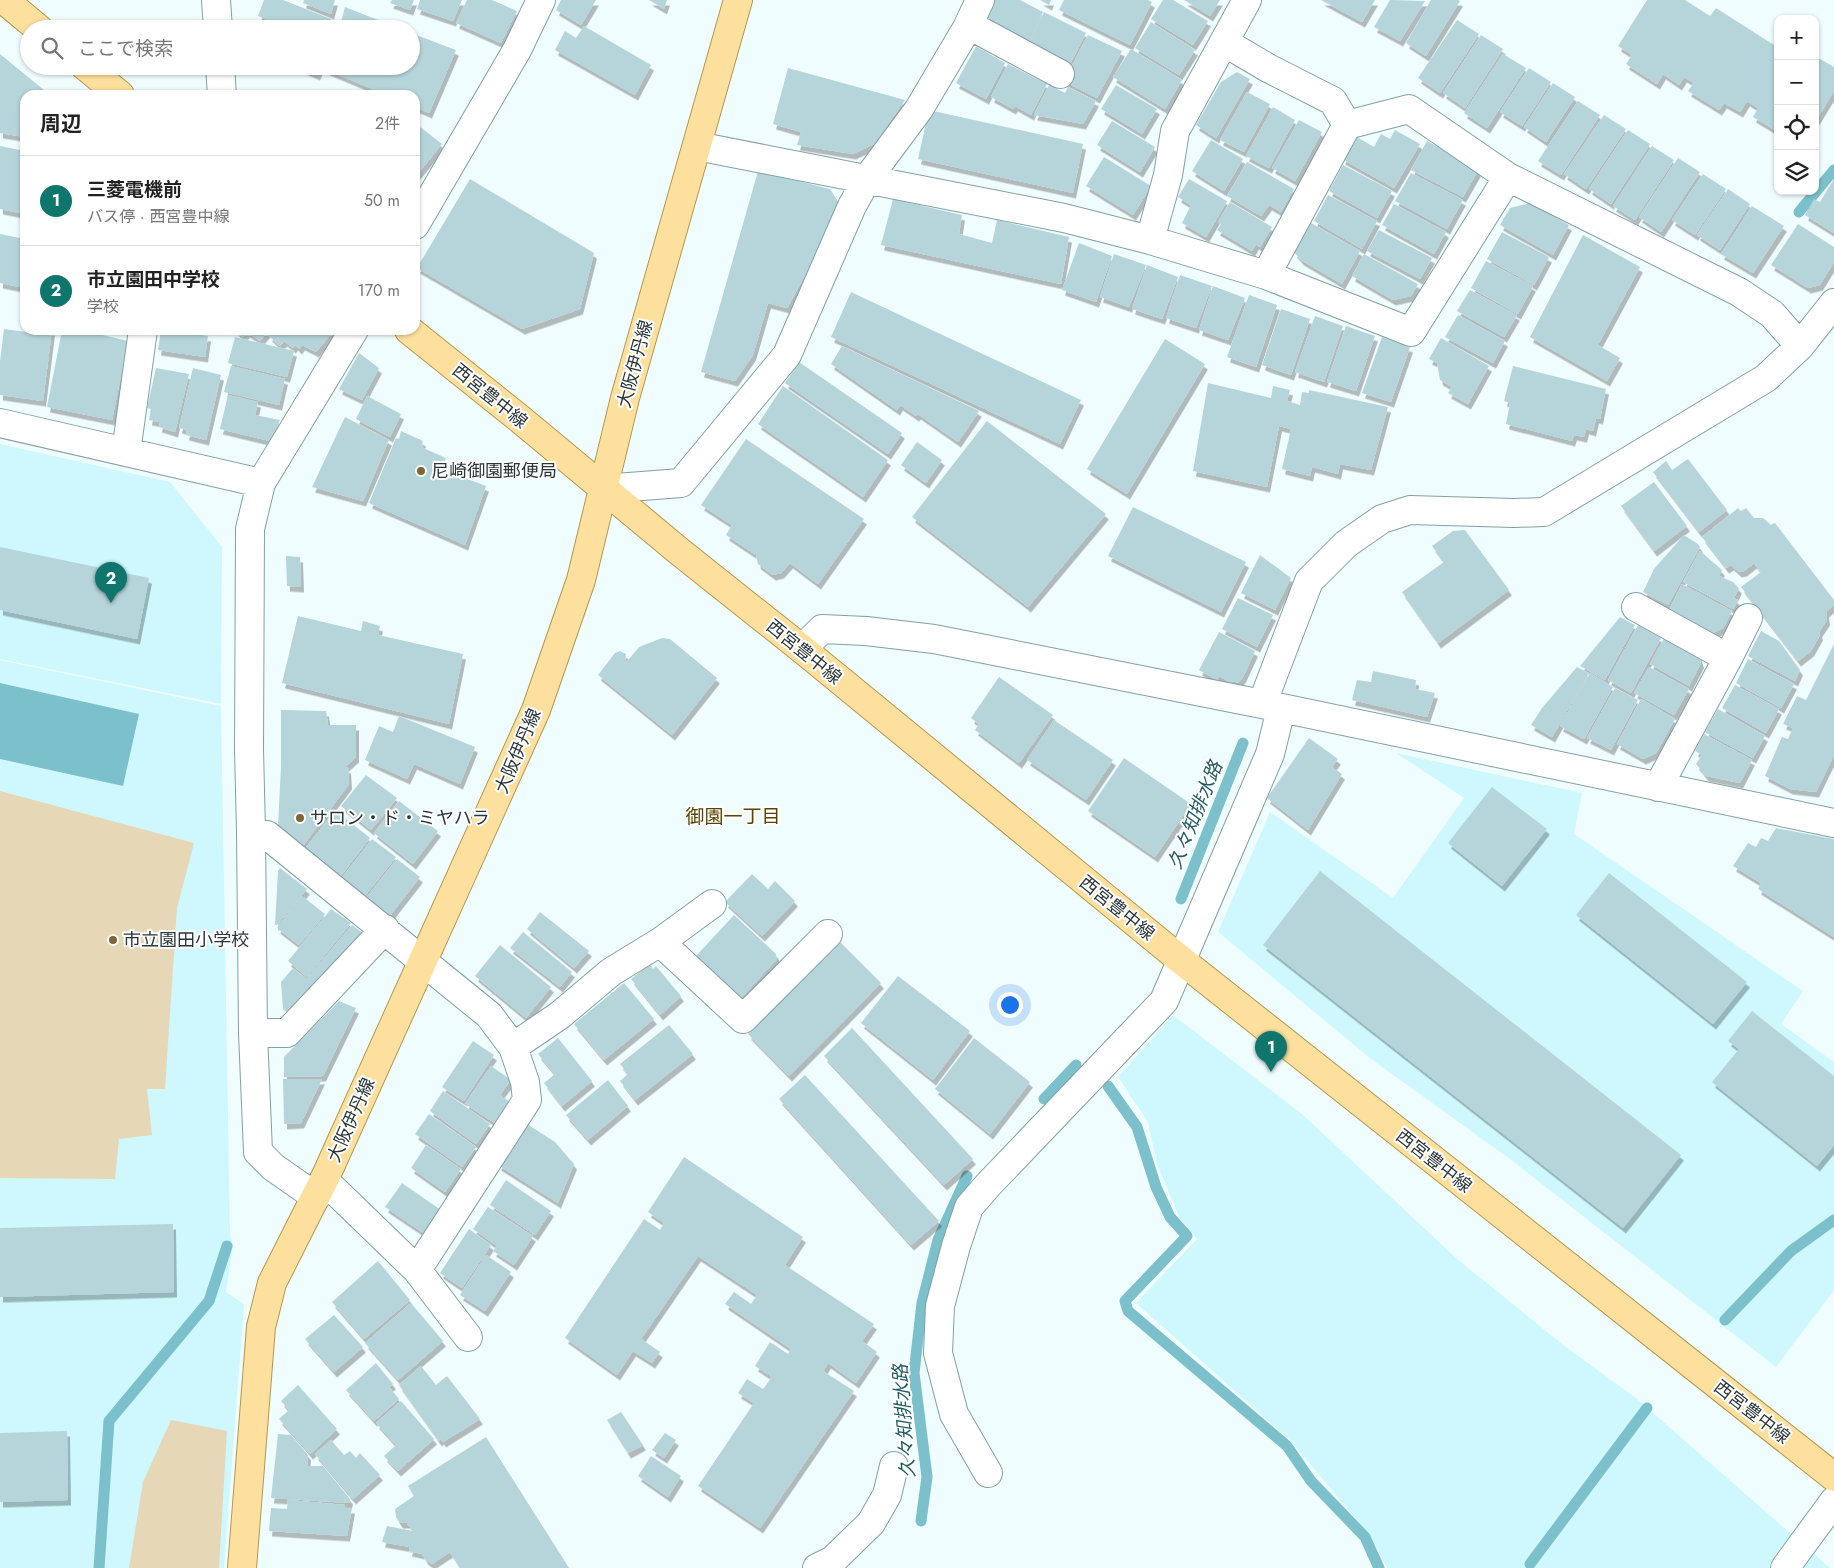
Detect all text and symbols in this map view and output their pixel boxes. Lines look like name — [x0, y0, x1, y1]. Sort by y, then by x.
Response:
map controls — [1774, 15, 1819, 195]
button: + — [1774, 15, 1819, 60]
search box — [20, 20, 420, 75]
icon: search — [38, 34, 66, 62]
text: ここで検索 — [78, 35, 173, 62]
button: − — [1774, 60, 1819, 105]
button: locate — [1774, 105, 1819, 150]
text: 周辺 — [40, 109, 82, 139]
text: 2件 — [375, 112, 400, 135]
button: layers — [1774, 150, 1819, 195]
text: 三菱電機前 — [87, 176, 182, 203]
text: 1 — [52, 189, 60, 212]
text: 50 m — [364, 189, 400, 212]
text: バス停 · 西宮豊中線 — [87, 205, 229, 228]
text: 市立園田中学校 — [87, 266, 220, 293]
text: 2 — [51, 279, 61, 302]
text: 170 m — [358, 279, 400, 302]
text: 学校 — [87, 295, 119, 318]
street label: 大阪伊丹線 — [611, 317, 659, 411]
street label: 西宮豊中線 — [447, 358, 533, 434]
place label: 尼崎御園郵便局 — [431, 458, 557, 484]
marker: 尼崎御園郵便局 — [415, 465, 427, 477]
pin: 2 — [95, 562, 127, 603]
street label: 西宮豊中線 — [761, 614, 847, 690]
street label: 大阪伊丹線 — [488, 704, 548, 798]
water label: 久々知排水路 — [1161, 755, 1230, 873]
district label: 御園一丁目 — [685, 803, 781, 830]
place label: サロン・ド・ミヤハラ — [310, 805, 490, 831]
marker: サロン・ド・ミヤハラ — [294, 812, 306, 824]
street label: 西宮豊中線 — [1074, 870, 1160, 946]
place label: 市立園田小学校 — [123, 927, 249, 953]
marker: 市立園田小学校 — [107, 934, 119, 946]
your location — [997, 992, 1023, 1018]
pin: 1 — [1255, 1031, 1287, 1072]
street label: 大阪伊丹線 — [321, 1074, 381, 1166]
street label: 西宮豊中線 — [1391, 1123, 1477, 1199]
water label: 久々知排水路 — [886, 1361, 921, 1479]
street label: 西宮豊中線 — [1709, 1374, 1795, 1450]

